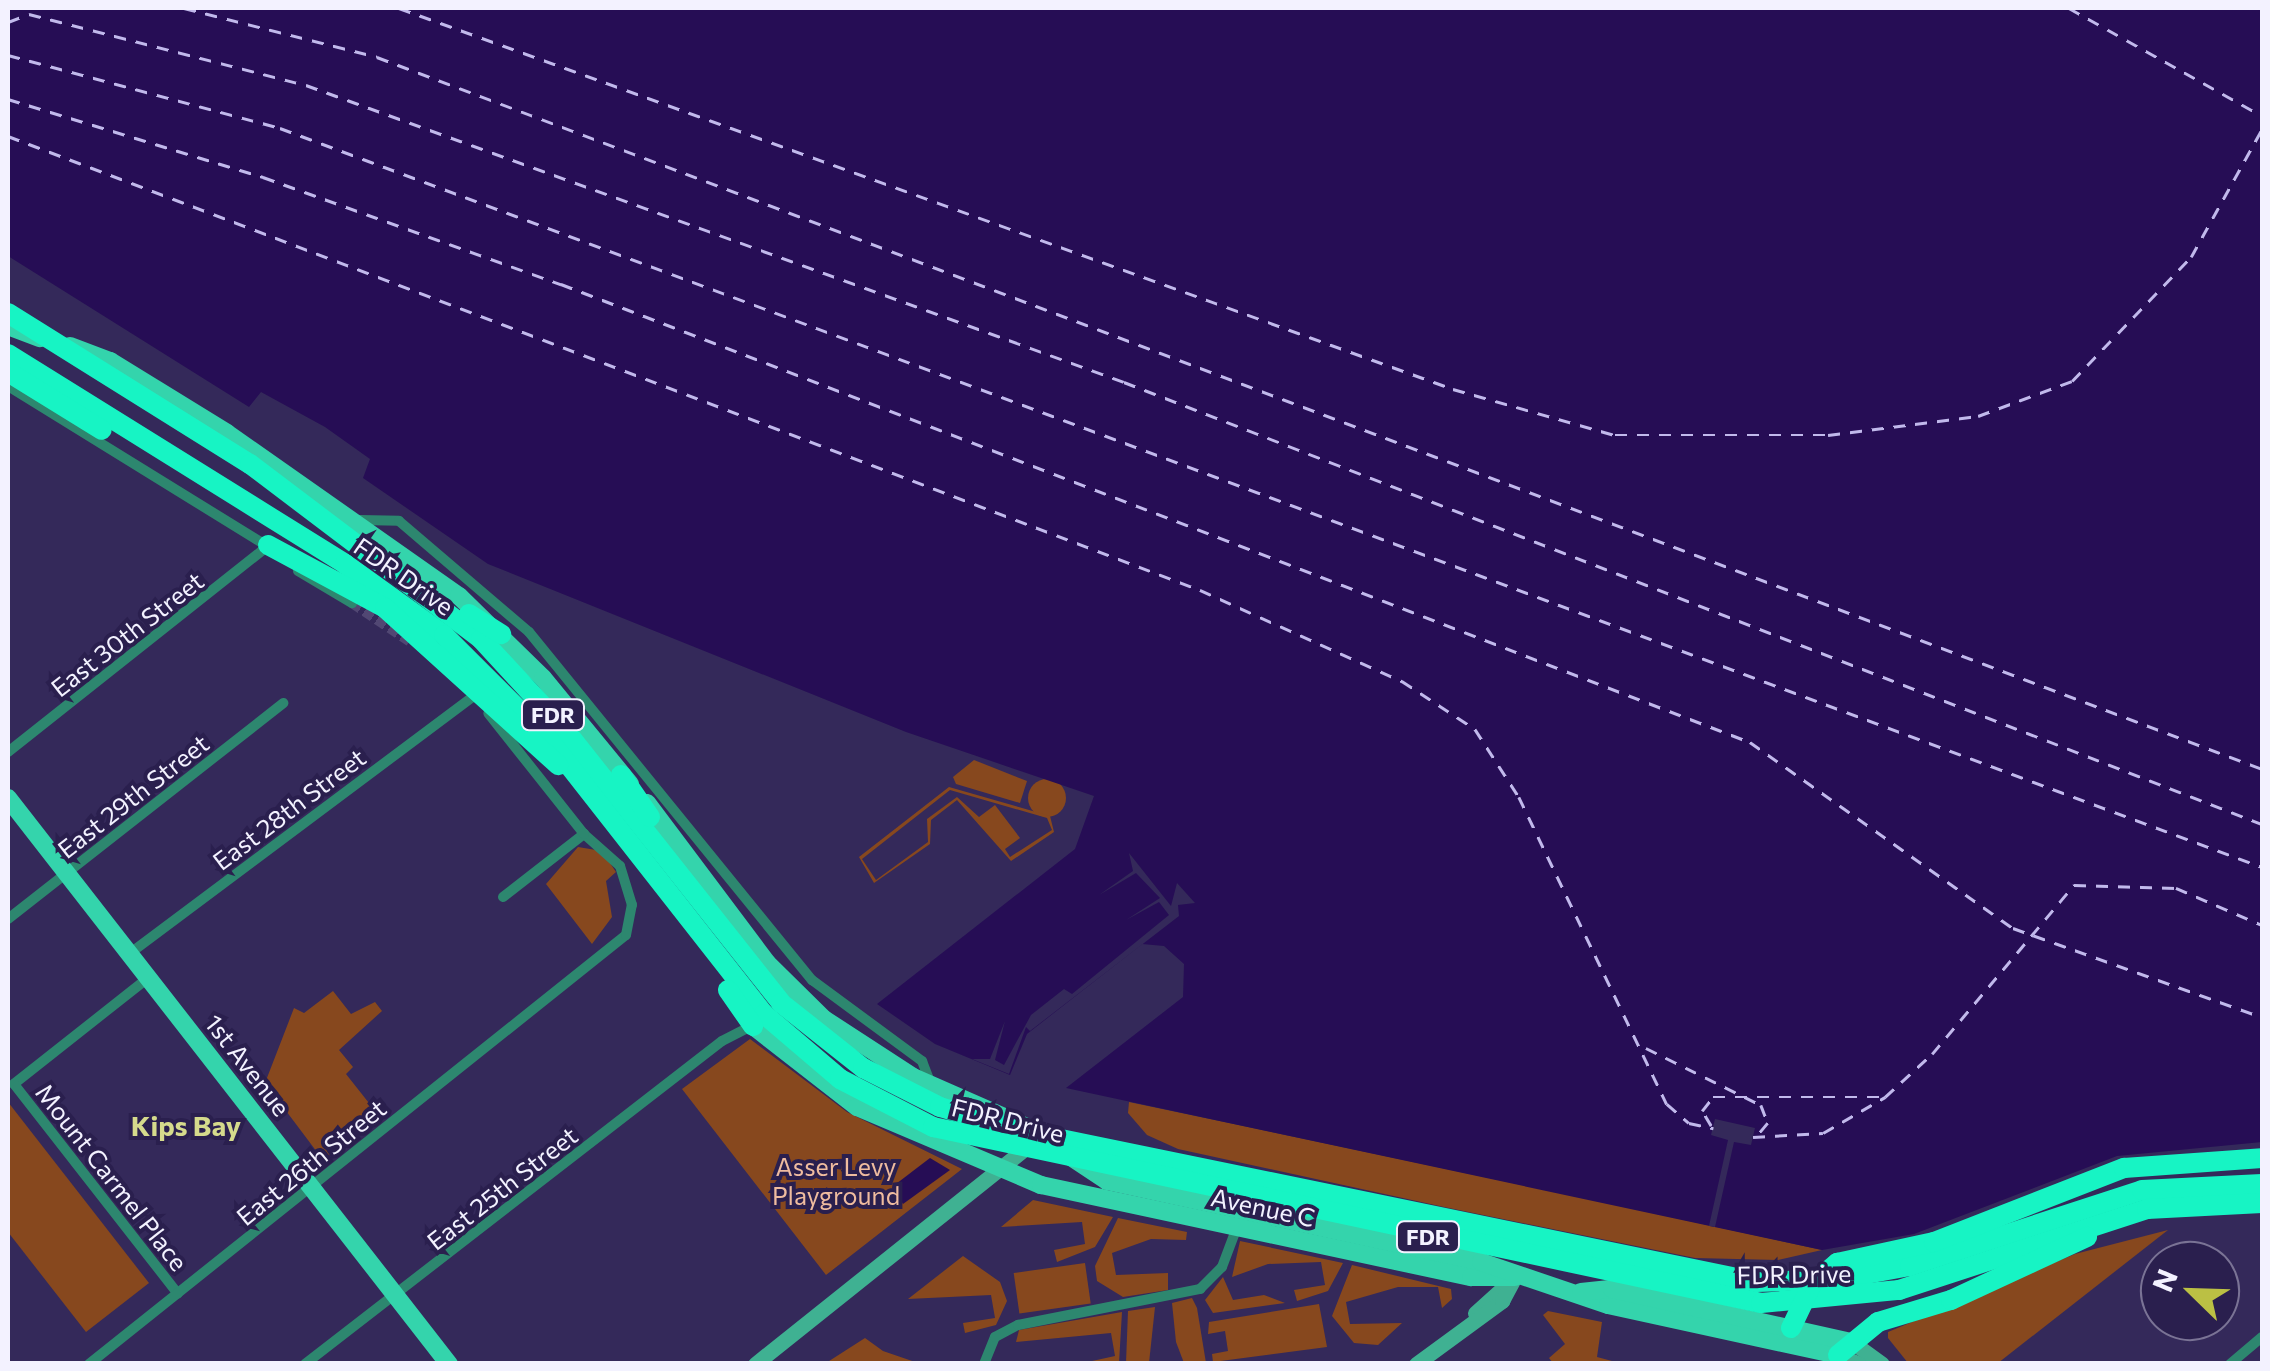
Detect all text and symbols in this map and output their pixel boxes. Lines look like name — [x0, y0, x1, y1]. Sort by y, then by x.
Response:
street label: FDR Drive — [348, 531, 460, 621]
street label: East 30th Street — [45, 565, 209, 703]
road number: FDR — [520, 698, 586, 732]
street label: East 29th Street — [52, 728, 214, 864]
street label: East 28th Street — [207, 742, 371, 876]
street label: 1st Avenue — [199, 1008, 297, 1122]
street label: Mount Carmel Place — [30, 1077, 194, 1277]
street label: FDR Drive — [949, 1092, 1067, 1148]
street label: East 26th Street — [230, 1093, 392, 1231]
district label: Kips Bay — [131, 1108, 241, 1142]
street label: East 25th Street — [421, 1120, 583, 1256]
park label: Asser Levy Playground — [772, 1152, 900, 1211]
street label: Avenue C — [1208, 1181, 1318, 1233]
road number: FDR — [1396, 1220, 1460, 1254]
north arrow — [2140, 1241, 2240, 1341]
street label: FDR Drive — [1736, 1258, 1852, 1290]
text: N — [2144, 1264, 2184, 1296]

